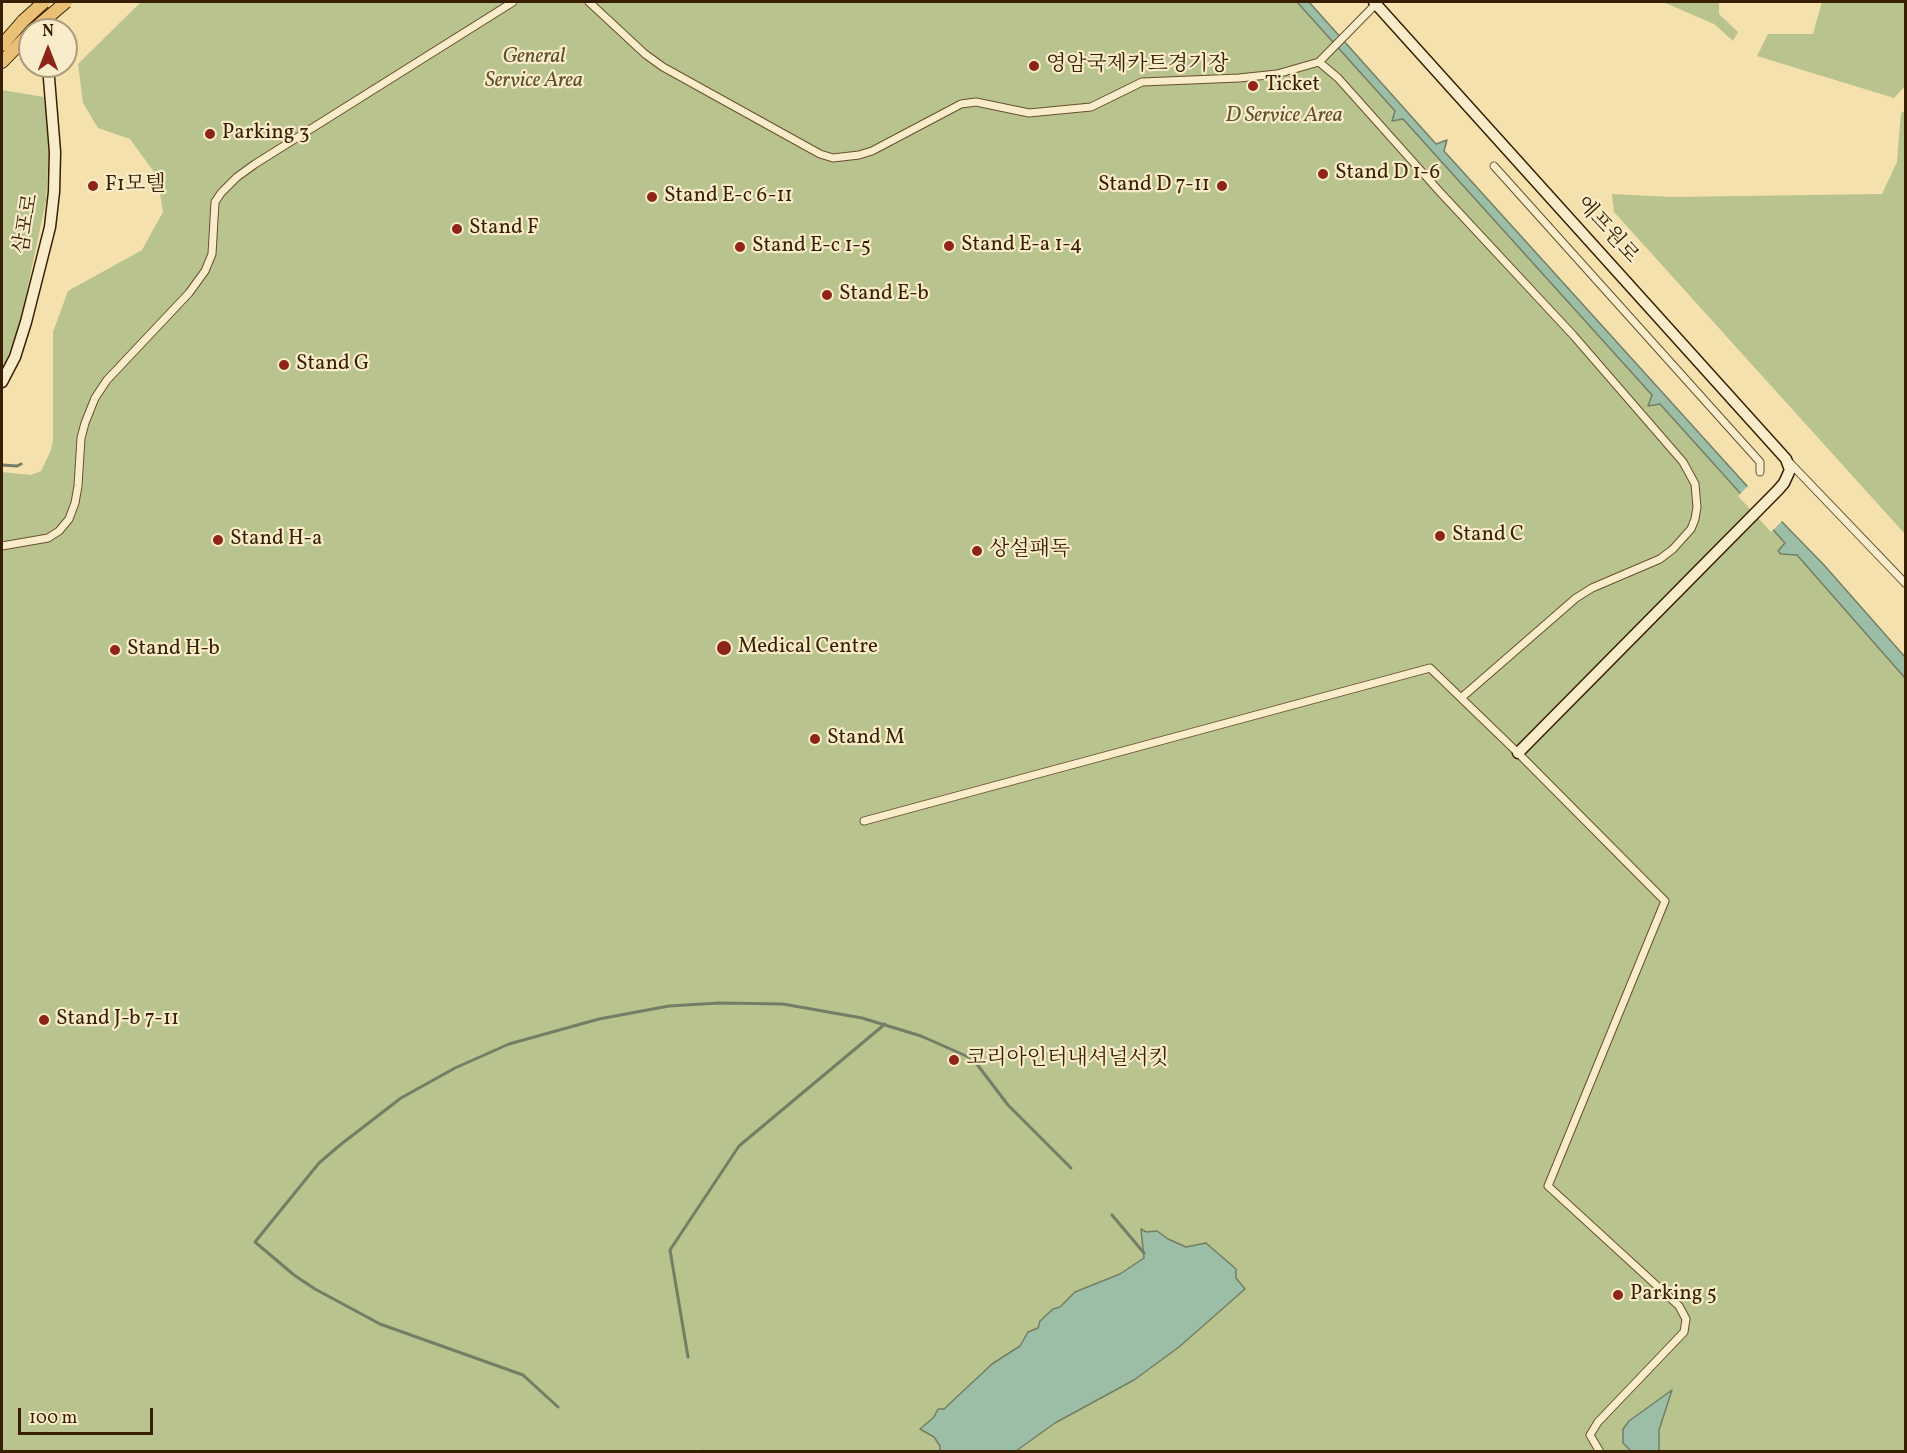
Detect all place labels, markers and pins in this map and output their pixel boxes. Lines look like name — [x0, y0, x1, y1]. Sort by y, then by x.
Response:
place label: 영암국제카트경기장 — [1046, 53, 1229, 79]
marker: 영암국제카트경기장 — [1027, 59, 1041, 73]
place label: Ticket — [1265, 73, 1320, 99]
marker: Ticket — [1246, 79, 1260, 93]
place label: Parking 3 — [222, 121, 309, 147]
marker: Parking 3 — [203, 127, 217, 141]
place label: Stand D 1-6 — [1335, 161, 1440, 187]
marker: Stand D 1-6 — [1316, 167, 1330, 181]
place label: F1모텔 — [105, 173, 166, 199]
place label: Stand D 7-11 — [1098, 173, 1210, 199]
marker: F1모텔 — [86, 179, 100, 193]
marker: Stand D 7-11 — [1215, 179, 1229, 193]
place label: Stand E-c 6-11 — [664, 184, 793, 210]
marker: Stand E-c 6-11 — [645, 190, 659, 204]
place label: Stand F — [469, 216, 539, 242]
marker: Stand F — [450, 222, 464, 236]
place label: Stand E-a 1-4 — [961, 233, 1082, 259]
place label: Stand E-c 1-5 — [752, 234, 871, 260]
marker: Stand E-a 1-4 — [942, 239, 956, 253]
marker: Stand E-c 1-5 — [733, 240, 747, 254]
place label: Stand E-b — [839, 282, 929, 308]
marker: Stand E-b — [820, 288, 834, 302]
place label: Stand G — [296, 352, 369, 378]
marker: Stand G — [277, 358, 291, 372]
place label: Stand C — [1452, 523, 1524, 549]
place label: Stand H-a — [230, 527, 322, 553]
marker: Stand C — [1433, 529, 1447, 543]
marker: Stand H-a — [211, 533, 225, 547]
place label: 상설패독 — [989, 538, 1070, 564]
marker: 상설패독 — [970, 544, 984, 558]
place label: Medical Centre — [738, 635, 878, 661]
place label: Stand H-b — [127, 637, 220, 663]
marker: Medical Centre — [715, 639, 733, 657]
marker: Stand H-b — [108, 643, 122, 657]
place label: Stand M — [827, 726, 905, 752]
marker: Stand M — [808, 732, 822, 746]
place label: Stand J-b 7-11 — [56, 1007, 179, 1033]
marker: Stand J-b 7-11 — [37, 1013, 51, 1027]
place label: 코리아인터내셔널서킷 — [966, 1047, 1169, 1073]
marker: 코리아인터내셔널서킷 — [947, 1053, 961, 1067]
place label: Parking 5 — [1630, 1282, 1717, 1308]
marker: Parking 5 — [1611, 1288, 1625, 1302]

